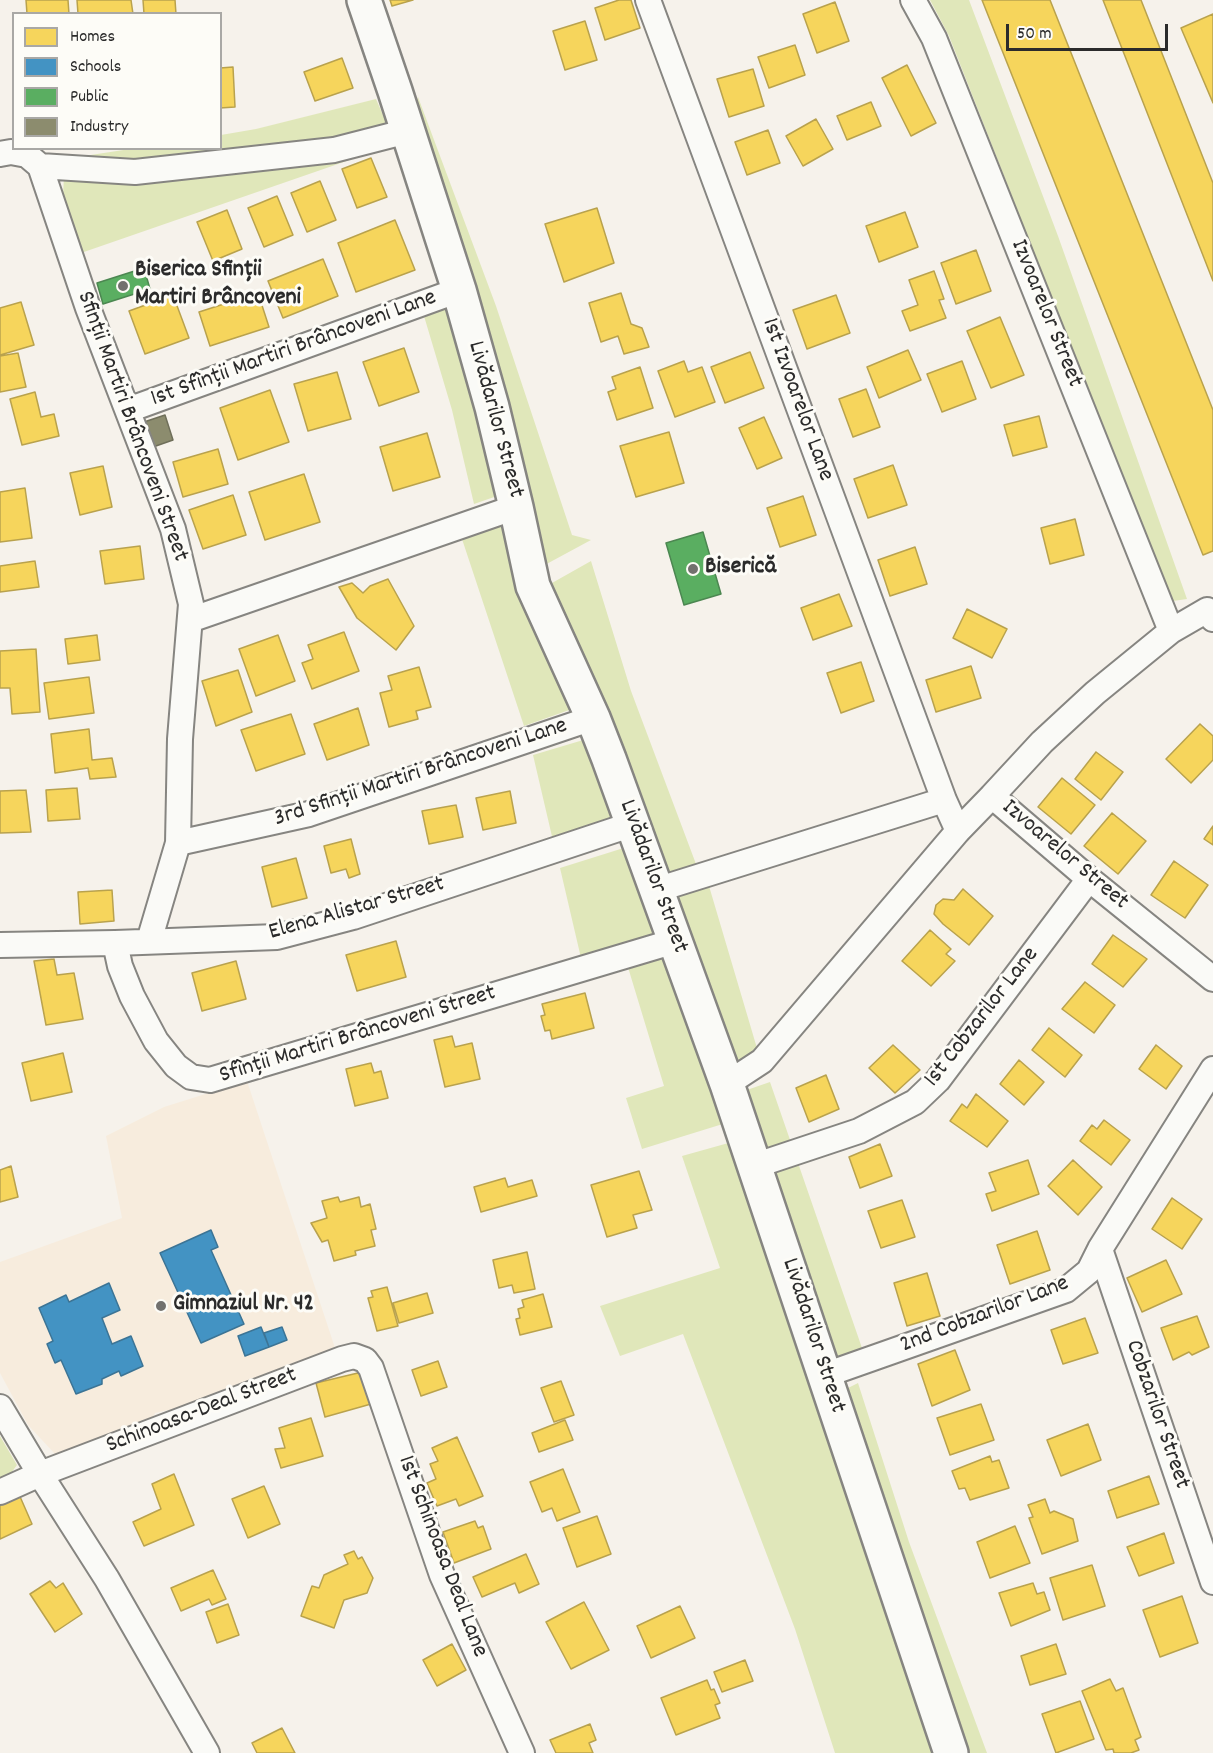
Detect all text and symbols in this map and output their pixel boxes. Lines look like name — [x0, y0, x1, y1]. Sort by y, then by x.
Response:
legend — [12, 12, 222, 150]
scale bar — [1009, 12, 1171, 50]
text: 50 m — [1017, 22, 1052, 47]
text: Homes — [70, 25, 115, 50]
text: Schools — [70, 55, 121, 80]
text: Public — [70, 85, 109, 110]
text: Industry — [70, 115, 128, 140]
street label: Izvoarelor Street — [1002, 236, 1088, 392]
place label: Biserica Sfinții Martiri Brâncoveni — [135, 258, 301, 314]
marker: Biserica Sfinții Martiri Brâncoveni — [116, 279, 130, 293]
street label: 1st Sfînții Martiri Brâncoveni Lane — [147, 285, 441, 415]
street label: Sfinții Martiri Brâncoveni Street — [69, 288, 193, 566]
street label: 1st Izvoarelor Lane — [753, 315, 839, 485]
street label: Livădarilor Street — [459, 338, 529, 502]
place label: Biserică — [705, 555, 776, 583]
marker: Biserică — [686, 562, 700, 576]
street label: 3rd Sfinții Martiri Brâncoveni Lane — [271, 713, 571, 835]
street label: Izvoarelor Street — [995, 794, 1133, 918]
street label: Livădarilor Street — [611, 796, 693, 958]
street label: Elena Alistar Street — [266, 871, 448, 949]
street label: 1st Cobzarilor Lane — [919, 942, 1047, 1094]
street label: Sfînții Martiri Brâncoveni Street — [216, 980, 500, 1092]
street label: Livădarilor Street — [773, 1255, 851, 1417]
street label: 2nd Cobzarilor Lane — [897, 1271, 1073, 1361]
place label: Gimnaziul Nr. 42 — [173, 1292, 314, 1320]
marker: Gimnaziul Nr. 42 — [154, 1299, 168, 1313]
street label: Cobzarilor Street — [1117, 1337, 1195, 1493]
street label: Schinoasa-Deal Street — [103, 1362, 301, 1462]
street label: 1st Schinoasa Deal Lane — [389, 1452, 493, 1662]

